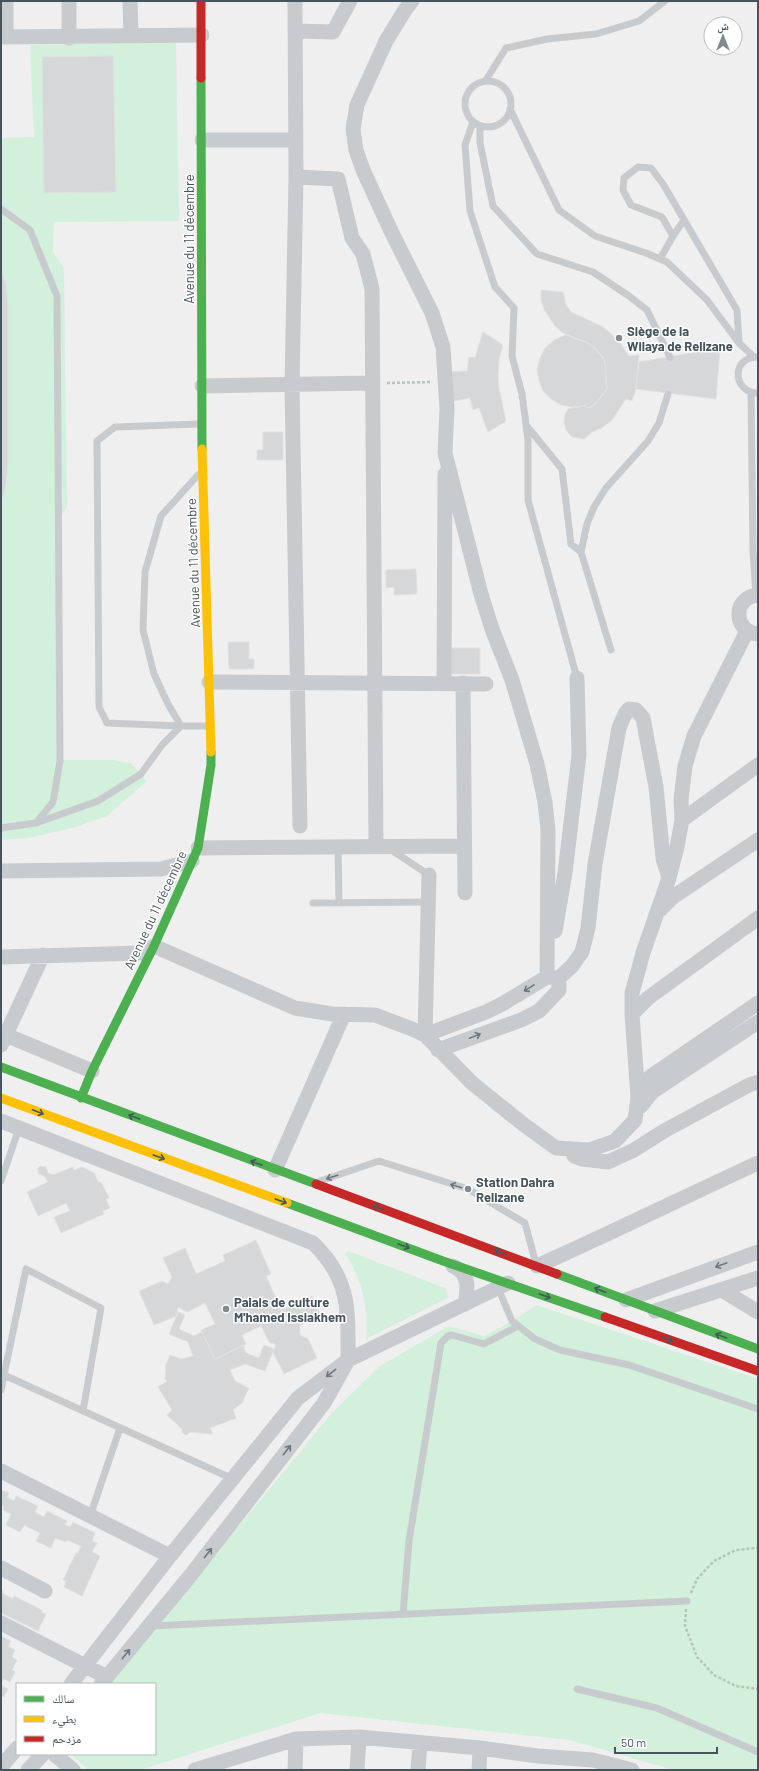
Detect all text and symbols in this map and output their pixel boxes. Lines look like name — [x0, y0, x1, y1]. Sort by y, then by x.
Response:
north arrow — [703, 16, 743, 56]
text: ش — [717, 19, 729, 34]
street label: Avenue du 11 décembre — [181, 174, 197, 304]
place label: Siège de la Wilaya de Relizane — [627, 323, 733, 354]
marker: Siège de la Wilaya de Relizane — [614, 333, 624, 343]
street label: Avenue du 11 décembre — [183, 498, 203, 628]
street label: Avenue du 11 décembre — [120, 848, 190, 972]
one-way arrow — [523, 985, 535, 993]
one-way arrow — [468, 1032, 480, 1039]
one-way arrow — [31, 1108, 43, 1116]
one-way arrow — [129, 1113, 141, 1121]
one-way arrow — [153, 1153, 165, 1161]
one-way arrow — [251, 1158, 263, 1166]
one-way arrow — [326, 1174, 339, 1181]
place label: Station Dahra Relizane — [476, 1174, 554, 1205]
one-way arrow — [451, 1181, 463, 1189]
marker: Station Dahra Relizane — [463, 1184, 473, 1194]
one-way arrow — [275, 1198, 287, 1206]
one-way arrow — [373, 1203, 385, 1211]
one-way arrow — [397, 1243, 409, 1251]
one-way arrow — [495, 1248, 507, 1256]
one-way arrow — [716, 1262, 728, 1270]
one-way arrow — [594, 1286, 606, 1293]
one-way arrow — [538, 1293, 550, 1301]
place label: Palais de culture M'hamed Issiakhem — [234, 1294, 346, 1325]
marker: Palais de culture M'hamed Issiakhem — [221, 1304, 231, 1314]
one-way arrow — [716, 1331, 728, 1339]
one-way arrow — [661, 1336, 673, 1344]
one-way arrow — [326, 1368, 337, 1377]
one-way arrow — [283, 1445, 292, 1456]
one-way arrow — [204, 1547, 212, 1558]
one-way arrow — [122, 1648, 130, 1659]
legend — [16, 1683, 156, 1755]
text: سالك — [52, 1691, 74, 1705]
text: بطيء — [52, 1711, 76, 1729]
scale bar — [615, 1729, 717, 1755]
text: مزدحم — [52, 1731, 81, 1747]
text: 50 m — [621, 1735, 646, 1749]

